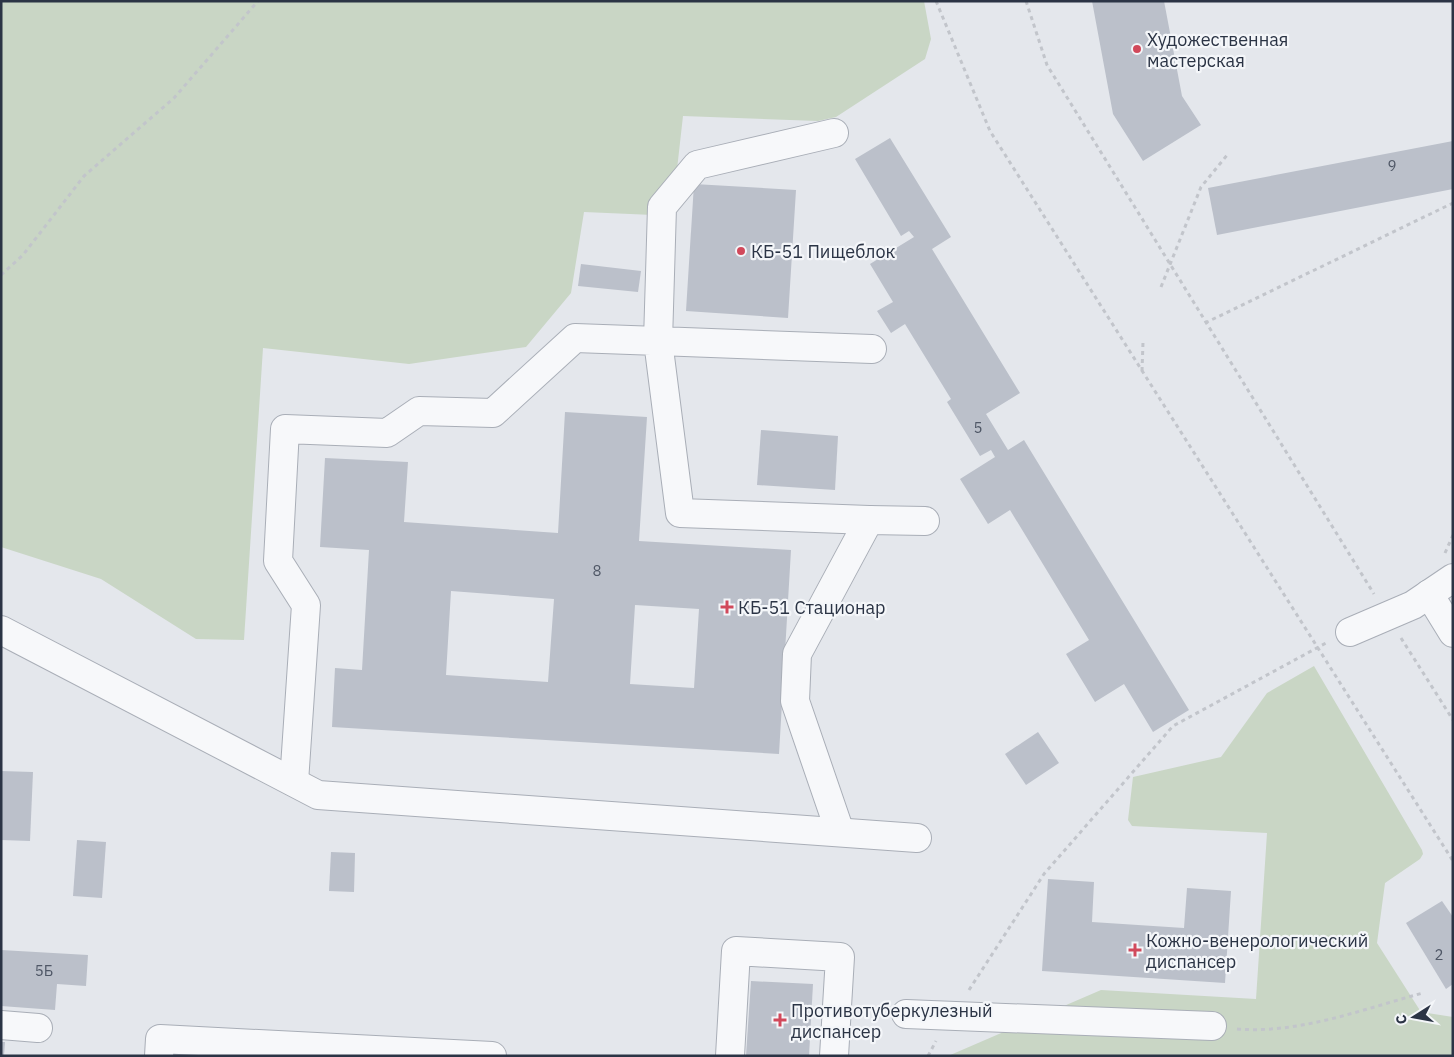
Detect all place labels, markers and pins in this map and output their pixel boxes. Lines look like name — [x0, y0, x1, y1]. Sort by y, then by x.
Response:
place label: Художественная мастерская — [1147, 28, 1288, 72]
marker: Художественная мастерская — [1131, 43, 1143, 55]
place label: КБ-51 Пищеблок — [751, 240, 896, 263]
marker: КБ-51 Пищеблок — [735, 245, 747, 257]
place label: КБ-51 Стационар — [738, 596, 886, 619]
marker: КБ-51 Стационар — [720, 600, 734, 614]
place label: Кожно-венерологический диспансер — [1146, 929, 1368, 973]
marker: Кожно-венерологический диспансер — [1128, 943, 1142, 957]
place label: Противотуберкулезный диспансер — [791, 999, 993, 1043]
marker: Противотуберкулезный диспансер — [773, 1013, 787, 1027]

